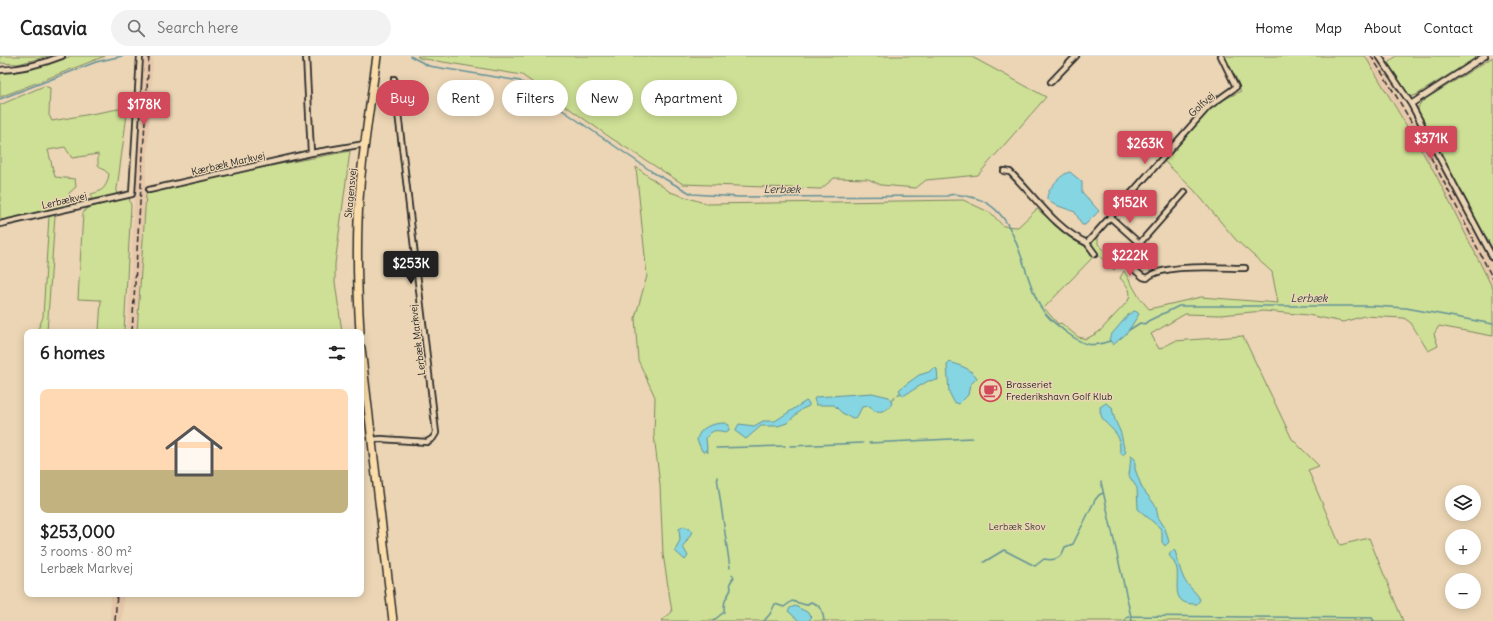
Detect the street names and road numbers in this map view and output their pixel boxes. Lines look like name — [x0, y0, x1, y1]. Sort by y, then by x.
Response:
street label: Golfvej — [1186, 89, 1217, 120]
street label: Kærbæk Markvej — [190, 149, 266, 178]
street label: Skagensvej — [342, 168, 359, 219]
street label: Lerbækvej — [40, 189, 88, 212]
street label: Lerbæk Markvej — [407, 304, 428, 376]

